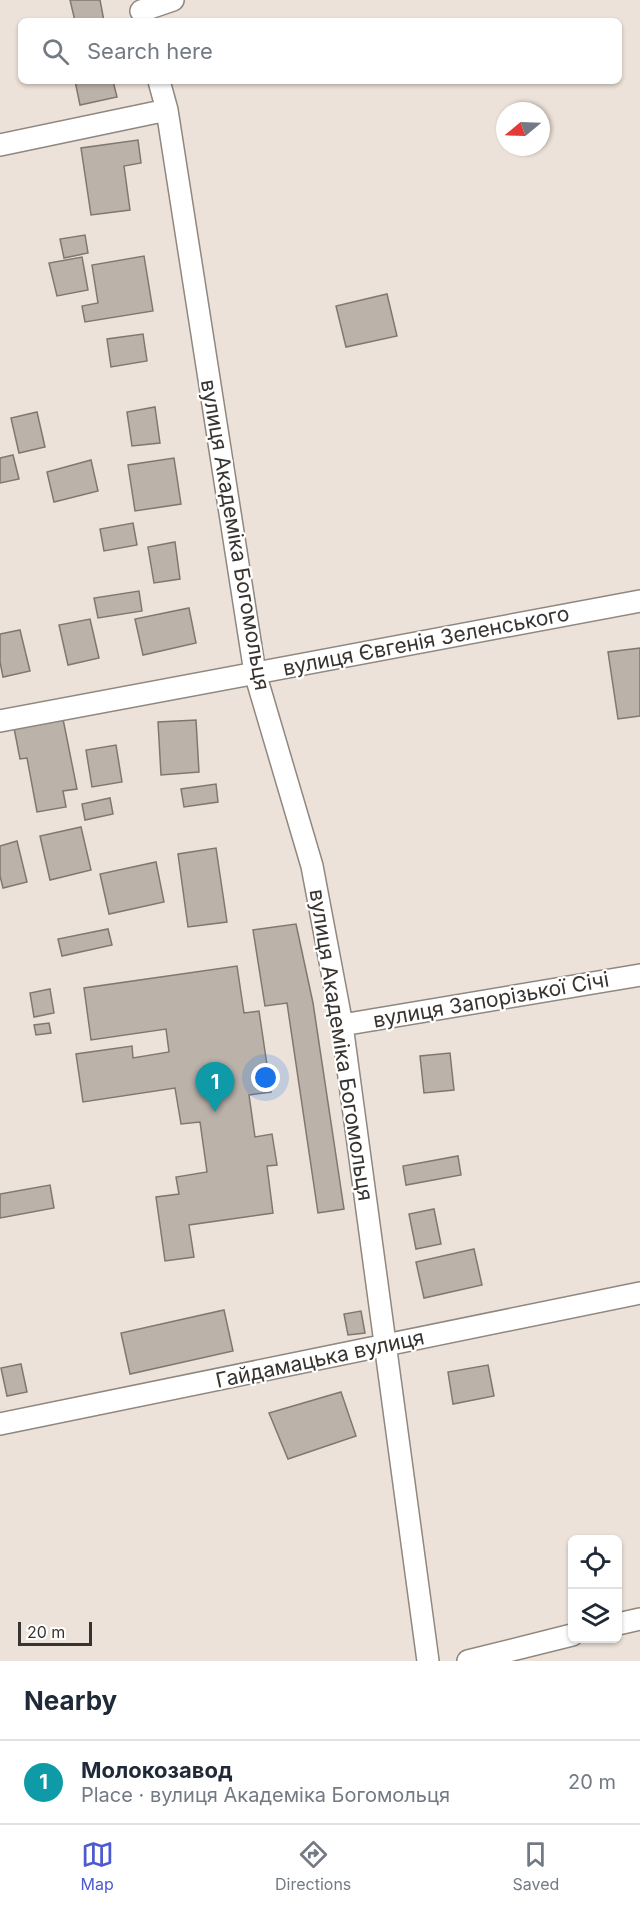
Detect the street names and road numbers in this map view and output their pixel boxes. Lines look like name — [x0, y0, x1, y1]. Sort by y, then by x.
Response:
street label: вулиця Академіка Богомольця — [196, 378, 275, 692]
street label: вулиця Євгенія Зеленського — [281, 600, 571, 681]
street label: вулиця Академіка Богомольця — [305, 887, 378, 1202]
street label: вулиця Запорізької Січі — [371, 966, 611, 1033]
street label: Гайдамацька вулиця — [213, 1324, 426, 1393]

